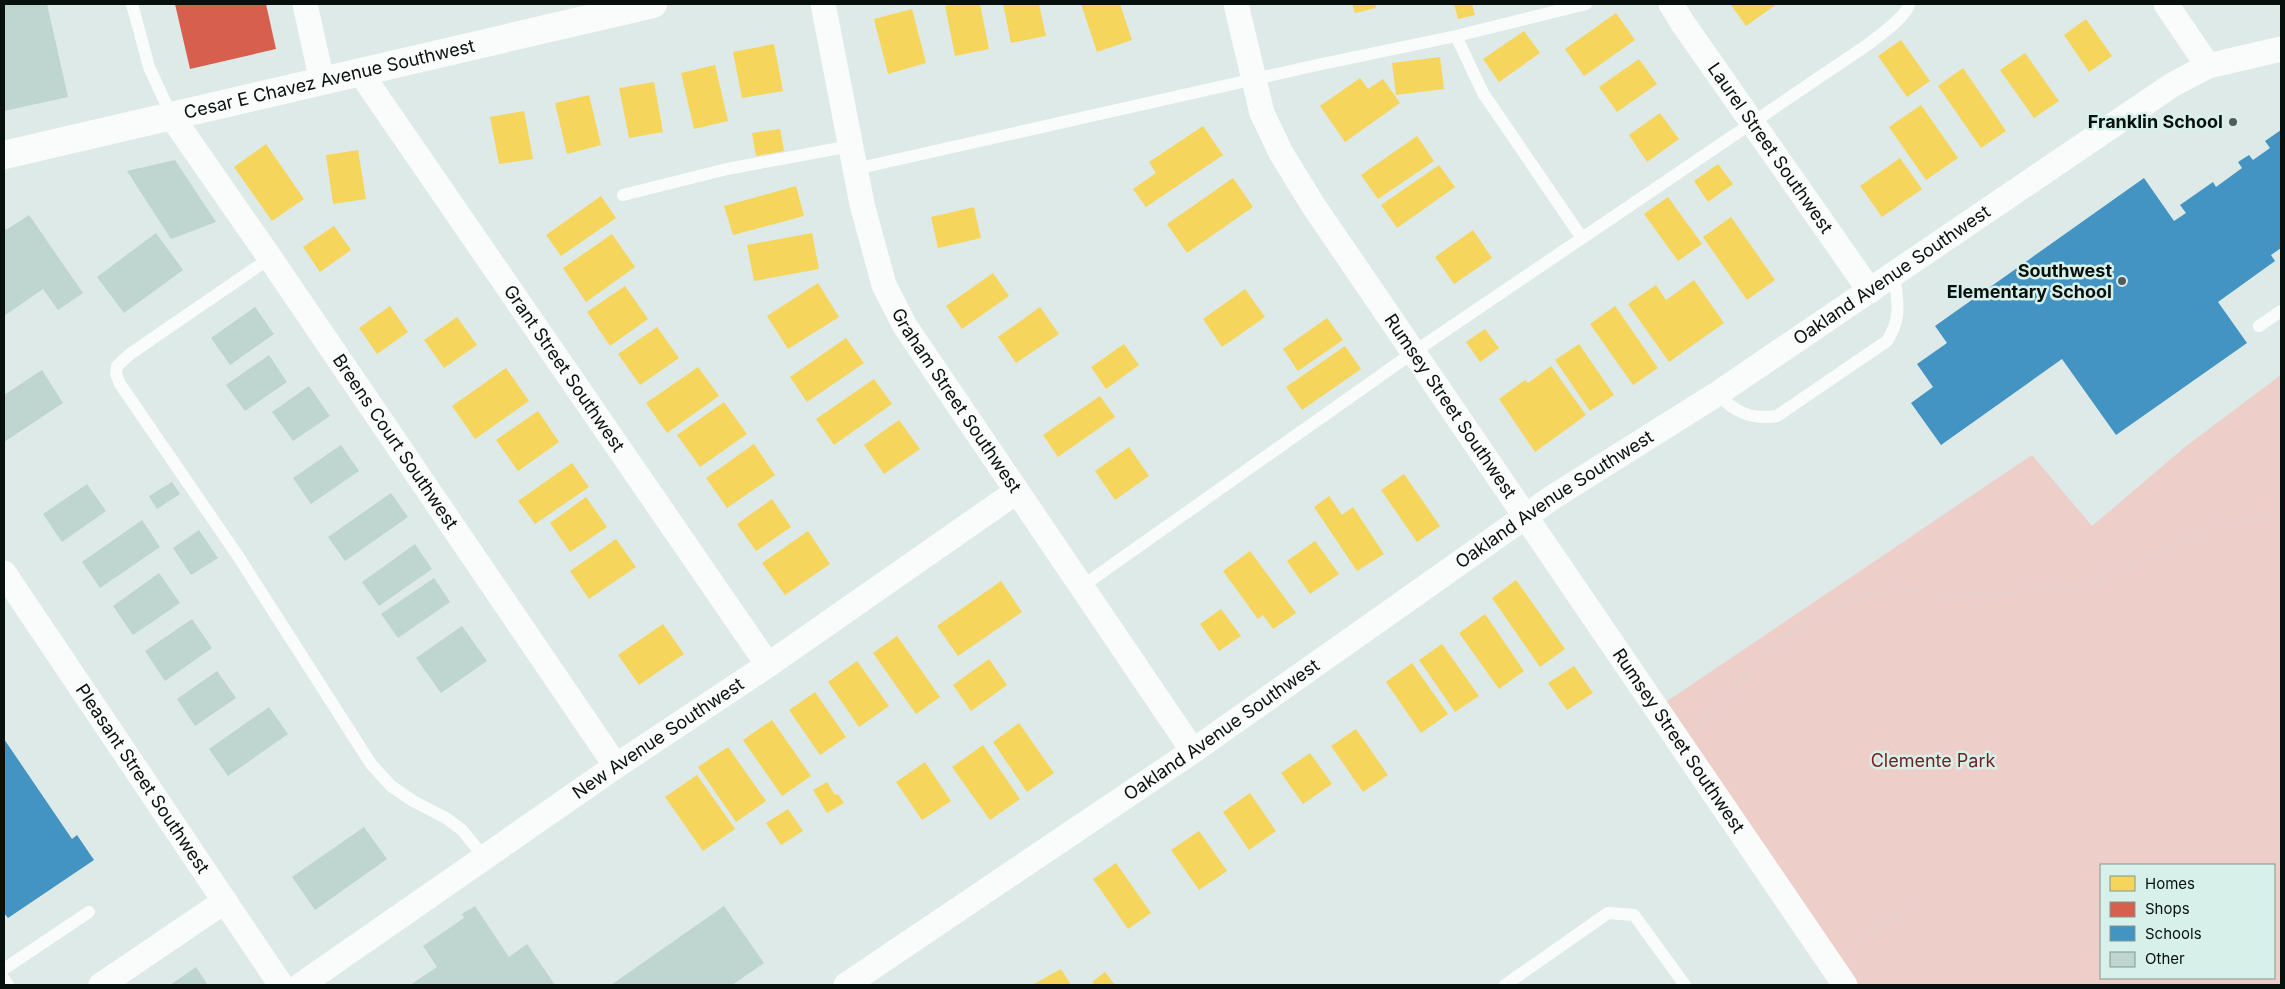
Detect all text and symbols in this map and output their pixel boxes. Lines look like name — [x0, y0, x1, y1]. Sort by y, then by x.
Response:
street label: Cesar E Chavez Avenue Southwest — [182, 35, 477, 123]
street label: Laurel Street Southwest — [1704, 59, 1837, 237]
place label: Franklin School — [2088, 111, 2223, 132]
marker: Franklin School — [2227, 116, 2239, 128]
street label: Oakland Avenue Southwest — [1789, 201, 1994, 349]
place label: Southwest Elementary School — [1947, 260, 2112, 302]
marker: Southwest Elementary School — [2116, 275, 2128, 287]
street label: Grant Street Southwest — [500, 281, 629, 456]
street label: Graham Street Southwest — [888, 304, 1026, 497]
street label: Rumsey Street Southwest — [1380, 310, 1521, 502]
street label: Breens Court Southwest — [329, 350, 463, 533]
street label: Oakland Avenue Southwest — [1451, 426, 1657, 572]
street label: Rumsey Street Southwest — [1609, 644, 1749, 837]
street label: Oakland Avenue Southwest — [1120, 654, 1323, 805]
street label: New Avenue Southwest — [568, 673, 748, 803]
street label: Pleasant Street Southwest — [72, 680, 214, 877]
park label: Clemente Park — [1871, 750, 1995, 771]
legend — [2100, 864, 2275, 979]
text: Homes — [2145, 874, 2195, 893]
text: Shops — [2145, 899, 2190, 918]
text: Schools — [2145, 924, 2202, 943]
text: Other — [2145, 949, 2185, 968]

